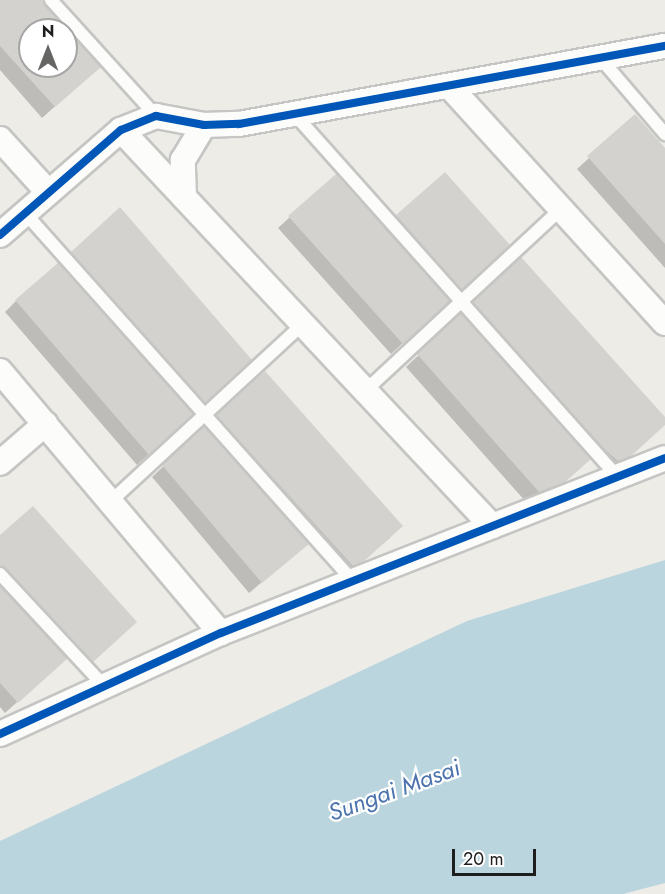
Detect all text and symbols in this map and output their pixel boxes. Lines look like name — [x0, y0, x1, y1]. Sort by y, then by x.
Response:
north arrow — [18, 18, 78, 78]
text: N — [42, 20, 54, 43]
water label: Sungai Masai — [324, 753, 464, 827]
scale bar — [455, 837, 539, 875]
text: 20 m — [463, 846, 503, 872]

